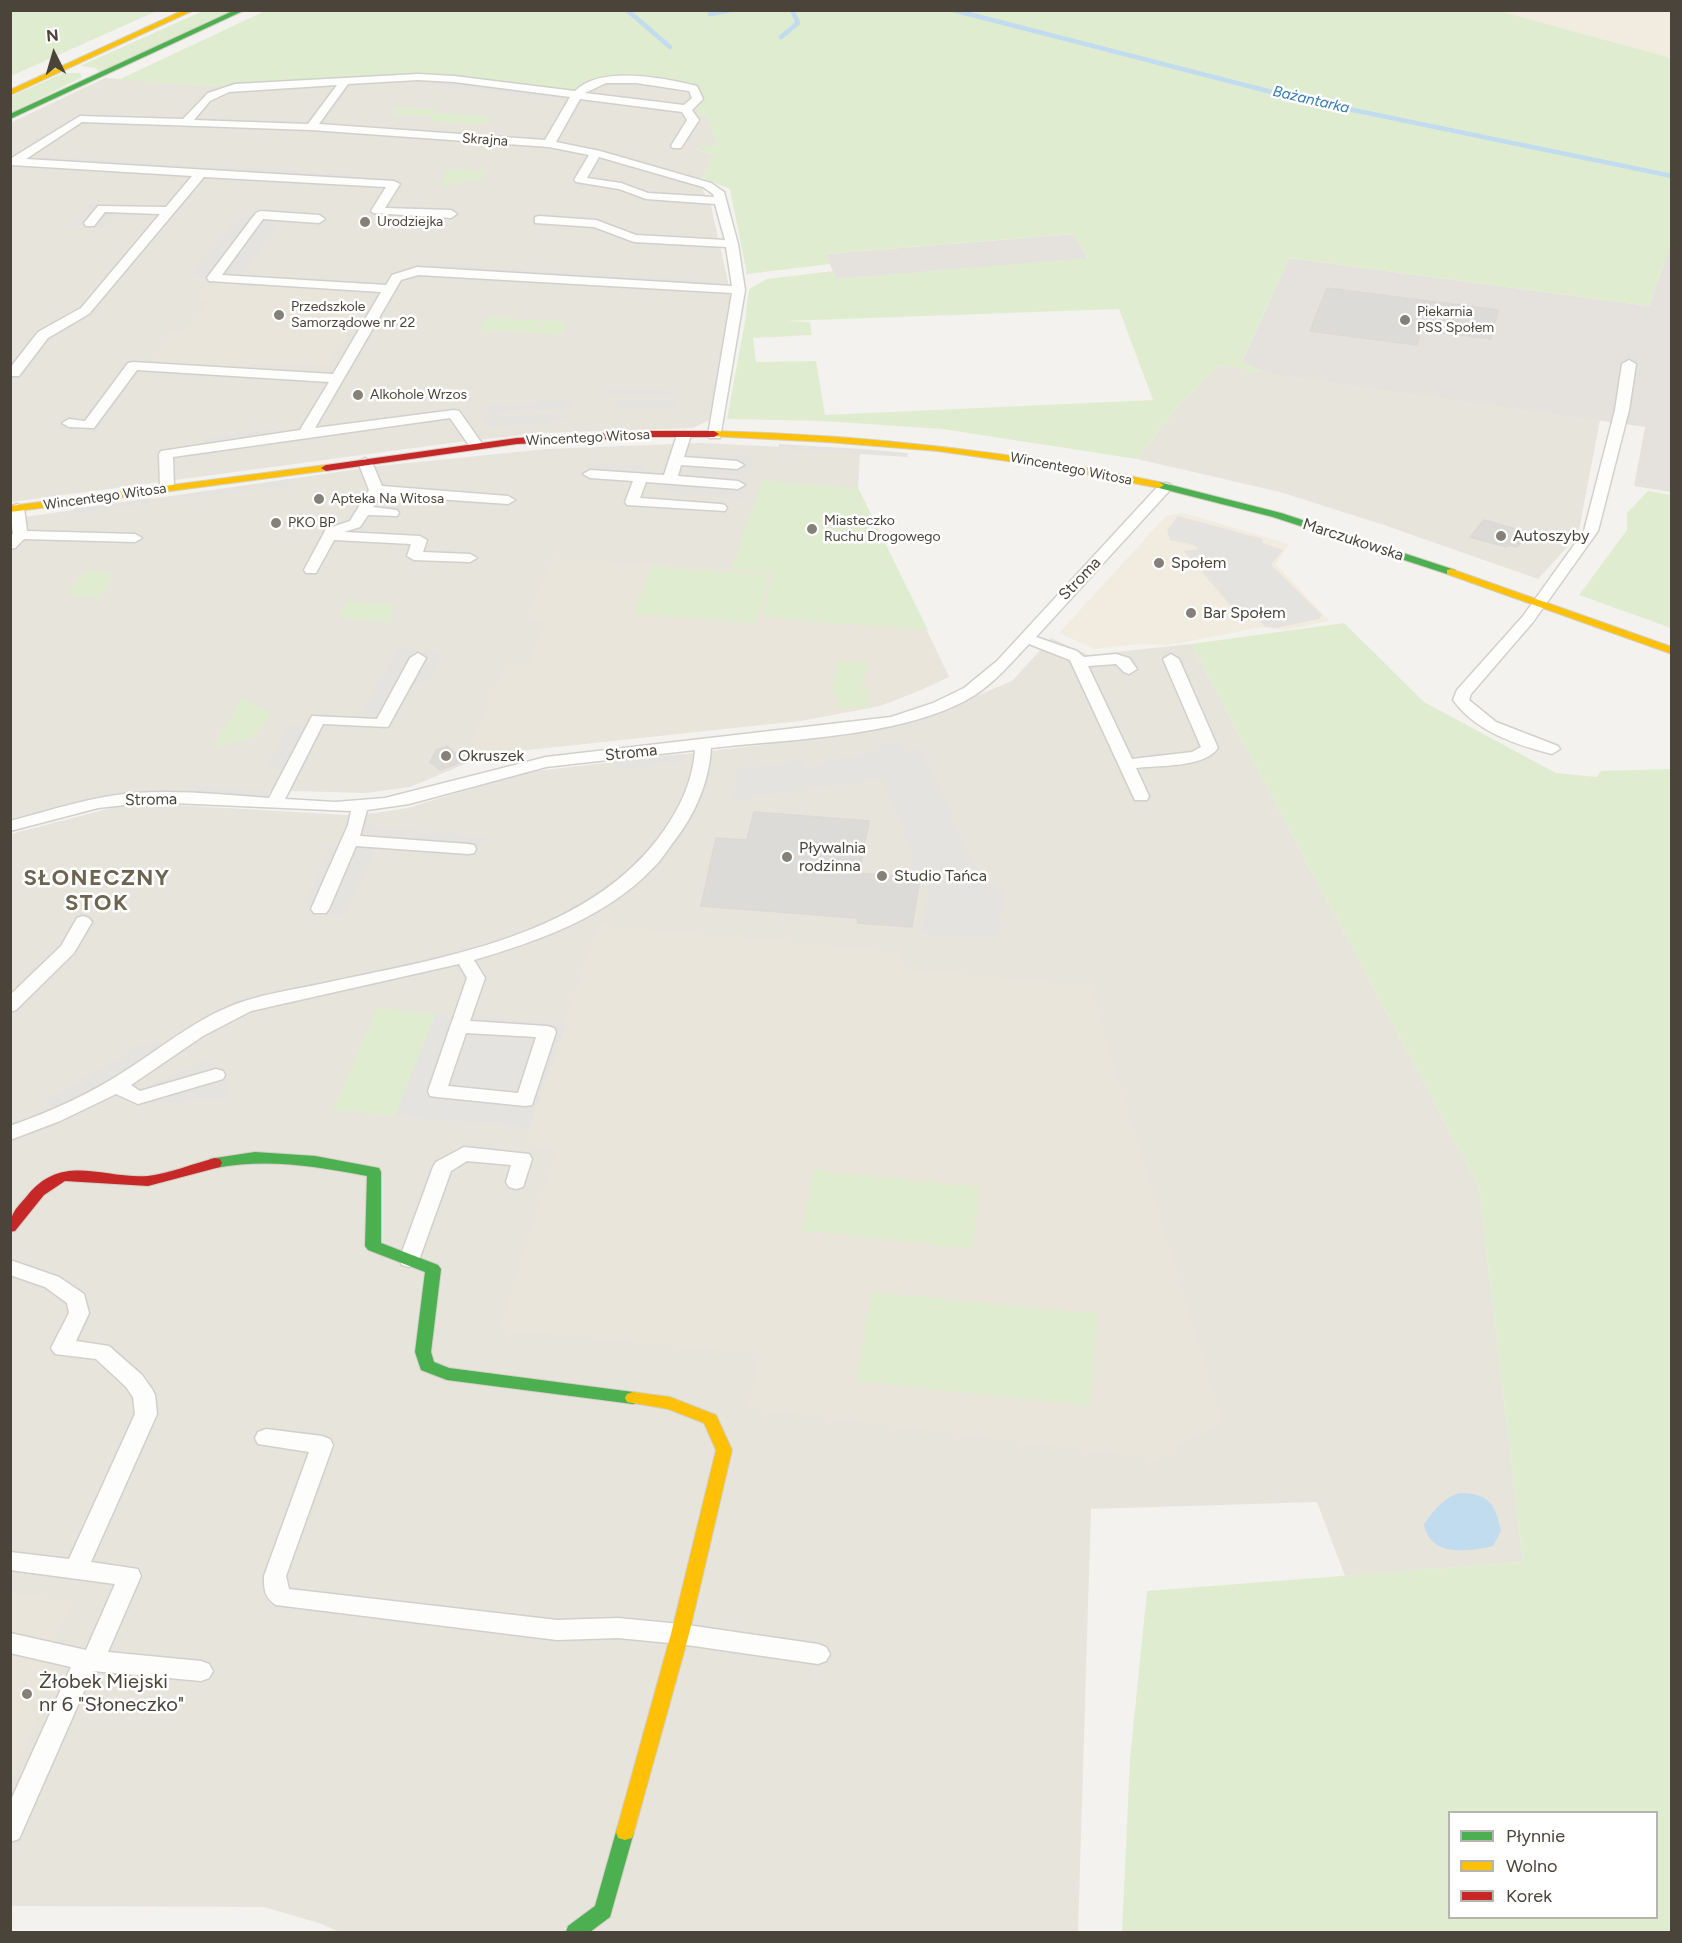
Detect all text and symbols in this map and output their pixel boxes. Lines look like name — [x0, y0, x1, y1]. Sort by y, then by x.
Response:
north arrow — [24, 24, 84, 84]
text: N — [45, 26, 59, 46]
water label: Bażantarka — [1271, 82, 1351, 118]
street label: Skrajna — [461, 130, 509, 150]
place label: Urodziejka — [377, 214, 443, 230]
marker: Urodziejka — [358, 215, 372, 229]
place label: Przedszkole Samorządowe nr 22 — [291, 299, 415, 332]
place label: Piekarnia PSS Społem — [1417, 304, 1494, 336]
marker: Przedszkole Samorządowe nr 22 — [272, 308, 286, 322]
marker: Piekarnia PSS Społem — [1398, 313, 1412, 327]
place label: Alkohole Wrzos — [370, 387, 467, 403]
marker: Alkohole Wrzos — [351, 388, 365, 402]
street label: Wincentego Witosa — [526, 426, 650, 450]
street label: Wincentego Witosa — [1009, 449, 1133, 489]
street label: Wincentego Witosa — [42, 480, 168, 514]
place label: Apteka Na Witosa — [331, 491, 444, 507]
marker: Apteka Na Witosa — [312, 492, 326, 506]
place label: Miasteczko Ruchu Drogowego — [824, 513, 941, 546]
place label: PKO BP — [288, 515, 336, 531]
street label: Marczukowska — [1300, 515, 1406, 565]
marker: PKO BP — [269, 516, 283, 530]
marker: Miasteczko Ruchu Drogowego — [805, 522, 819, 536]
place label: Autoszyby — [1513, 526, 1589, 546]
marker: Autoszyby — [1494, 529, 1508, 543]
place label: Społem — [1171, 553, 1226, 573]
street label: Stroma — [1055, 554, 1105, 604]
marker: Społem — [1152, 556, 1166, 570]
place label: Bar Społem — [1203, 603, 1286, 623]
marker: Bar Społem — [1184, 606, 1198, 620]
street label: Stroma — [604, 741, 658, 765]
place label: Okruszek — [458, 746, 524, 766]
marker: Okruszek — [439, 749, 453, 763]
street label: Stroma — [125, 790, 177, 810]
place label: Pływalnia rodzinna — [799, 838, 866, 876]
marker: Pływalnia rodzinna — [780, 850, 794, 864]
district label: SŁONECZNY STOK — [23, 866, 171, 918]
place label: Studio Tańca — [894, 866, 987, 886]
marker: Studio Tańca — [875, 869, 889, 883]
place label: Żłobek Miejski nr 6 "Słoneczko" — [39, 1670, 184, 1717]
marker: Żłobek Miejski nr 6 "Słoneczko" — [20, 1687, 34, 1701]
legend — [1448, 1811, 1658, 1919]
text: Płynnie — [1506, 1825, 1565, 1847]
text: Wolno — [1506, 1855, 1557, 1877]
text: Korek — [1506, 1885, 1552, 1907]

